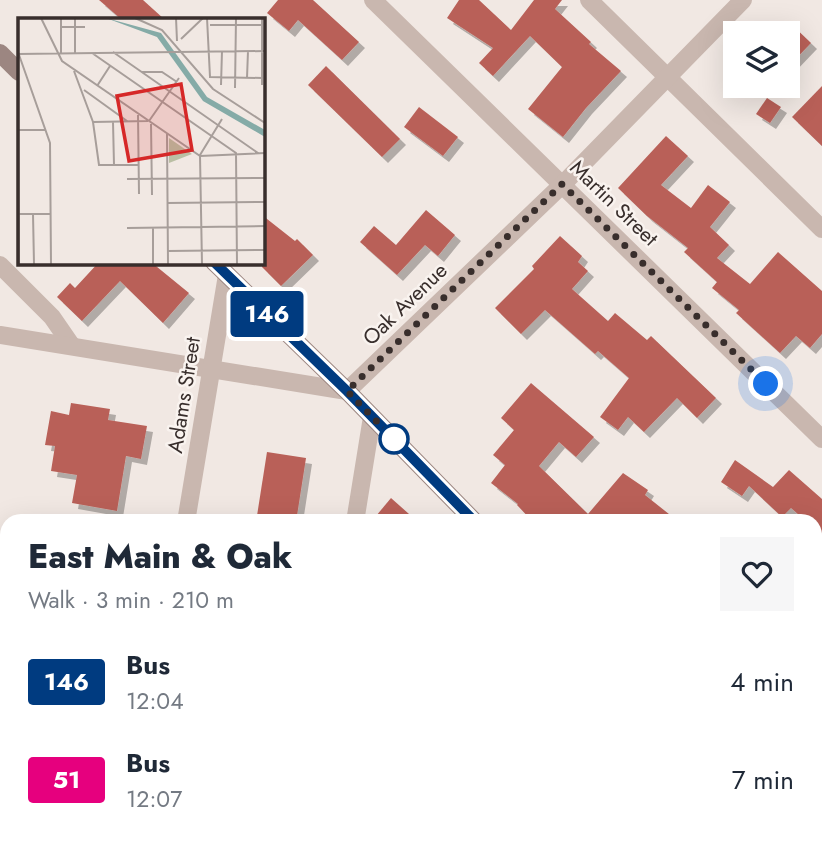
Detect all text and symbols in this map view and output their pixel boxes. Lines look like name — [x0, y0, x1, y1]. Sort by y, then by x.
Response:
inset map — [18, 18, 264, 264]
map controls — [723, 21, 800, 98]
button: layers — [723, 21, 800, 98]
street label: Martin Street — [563, 153, 665, 253]
street label: Oak Avenue — [356, 256, 454, 352]
line badge: 146 — [227, 291, 307, 337]
text: 146 — [244, 296, 290, 331]
street label: Adams Street — [160, 335, 208, 455]
your location — [748, 366, 783, 401]
unlabelled marker — [379, 424, 409, 454]
text: East Main & Oak — [28, 533, 292, 580]
button: heart — [720, 537, 794, 611]
text: Walk · 3 min · 210 m — [28, 583, 234, 617]
text: Bus — [126, 646, 170, 684]
text: 4 min — [730, 663, 794, 701]
text: 146 — [44, 664, 89, 699]
text: 12:04 — [126, 684, 184, 718]
text: Bus — [126, 744, 170, 782]
text: 7 min — [732, 761, 794, 799]
text: 51 — [53, 762, 80, 797]
text: 12:07 — [126, 782, 182, 816]

